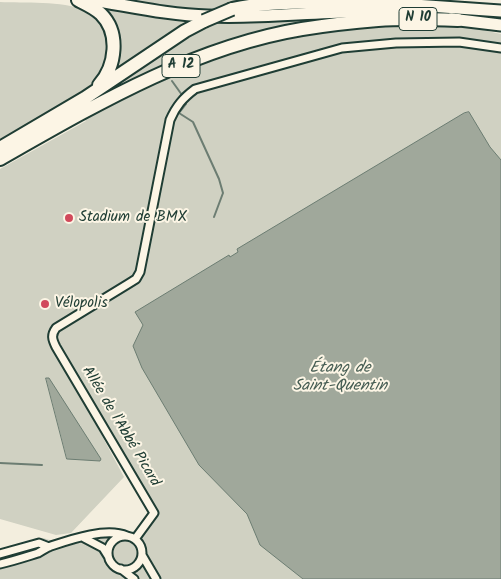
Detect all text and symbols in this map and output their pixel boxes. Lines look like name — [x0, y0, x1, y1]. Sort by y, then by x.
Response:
road number: N 10 — [399, 8, 437, 30]
road number: A 12 — [162, 54, 200, 78]
place label: Stadium de BMX — [79, 209, 187, 227]
marker: Stadium de BMX — [63, 212, 75, 224]
place label: Vélopolis — [55, 295, 108, 313]
marker: Vélopolis — [39, 298, 51, 310]
water label: Étang de Saint-Quentin — [293, 359, 387, 397]
street label: Allée de l'Abbé Picard — [77, 364, 163, 490]

